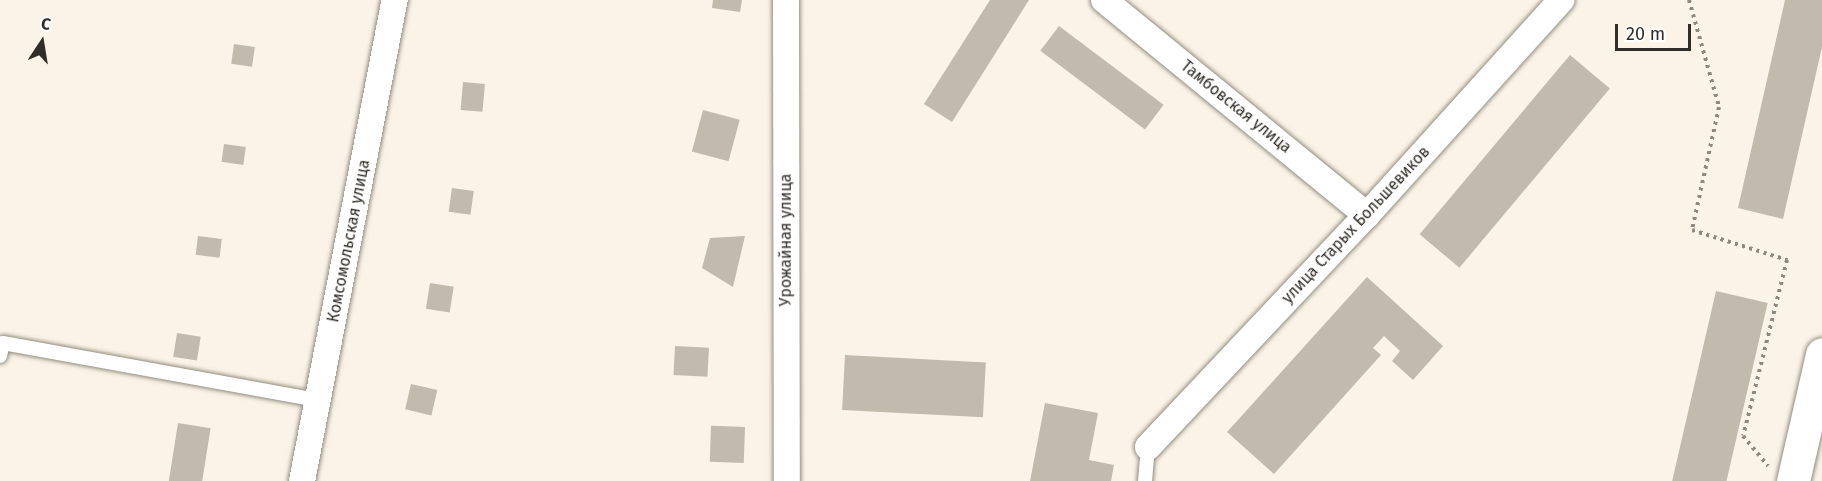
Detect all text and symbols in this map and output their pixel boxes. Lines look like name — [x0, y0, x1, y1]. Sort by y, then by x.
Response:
north arrow — [12, 12, 72, 72]
scale bar — [1618, 12, 1694, 50]
text: С — [39, 14, 52, 34]
text: 20 m — [1626, 23, 1665, 45]
street label: Тамбовская улица — [1177, 57, 1295, 157]
street label: улица Старых Большевиков — [1278, 142, 1434, 308]
street label: Комсомольская улица — [324, 158, 374, 324]
street label: Урожайная улица — [776, 174, 796, 306]

